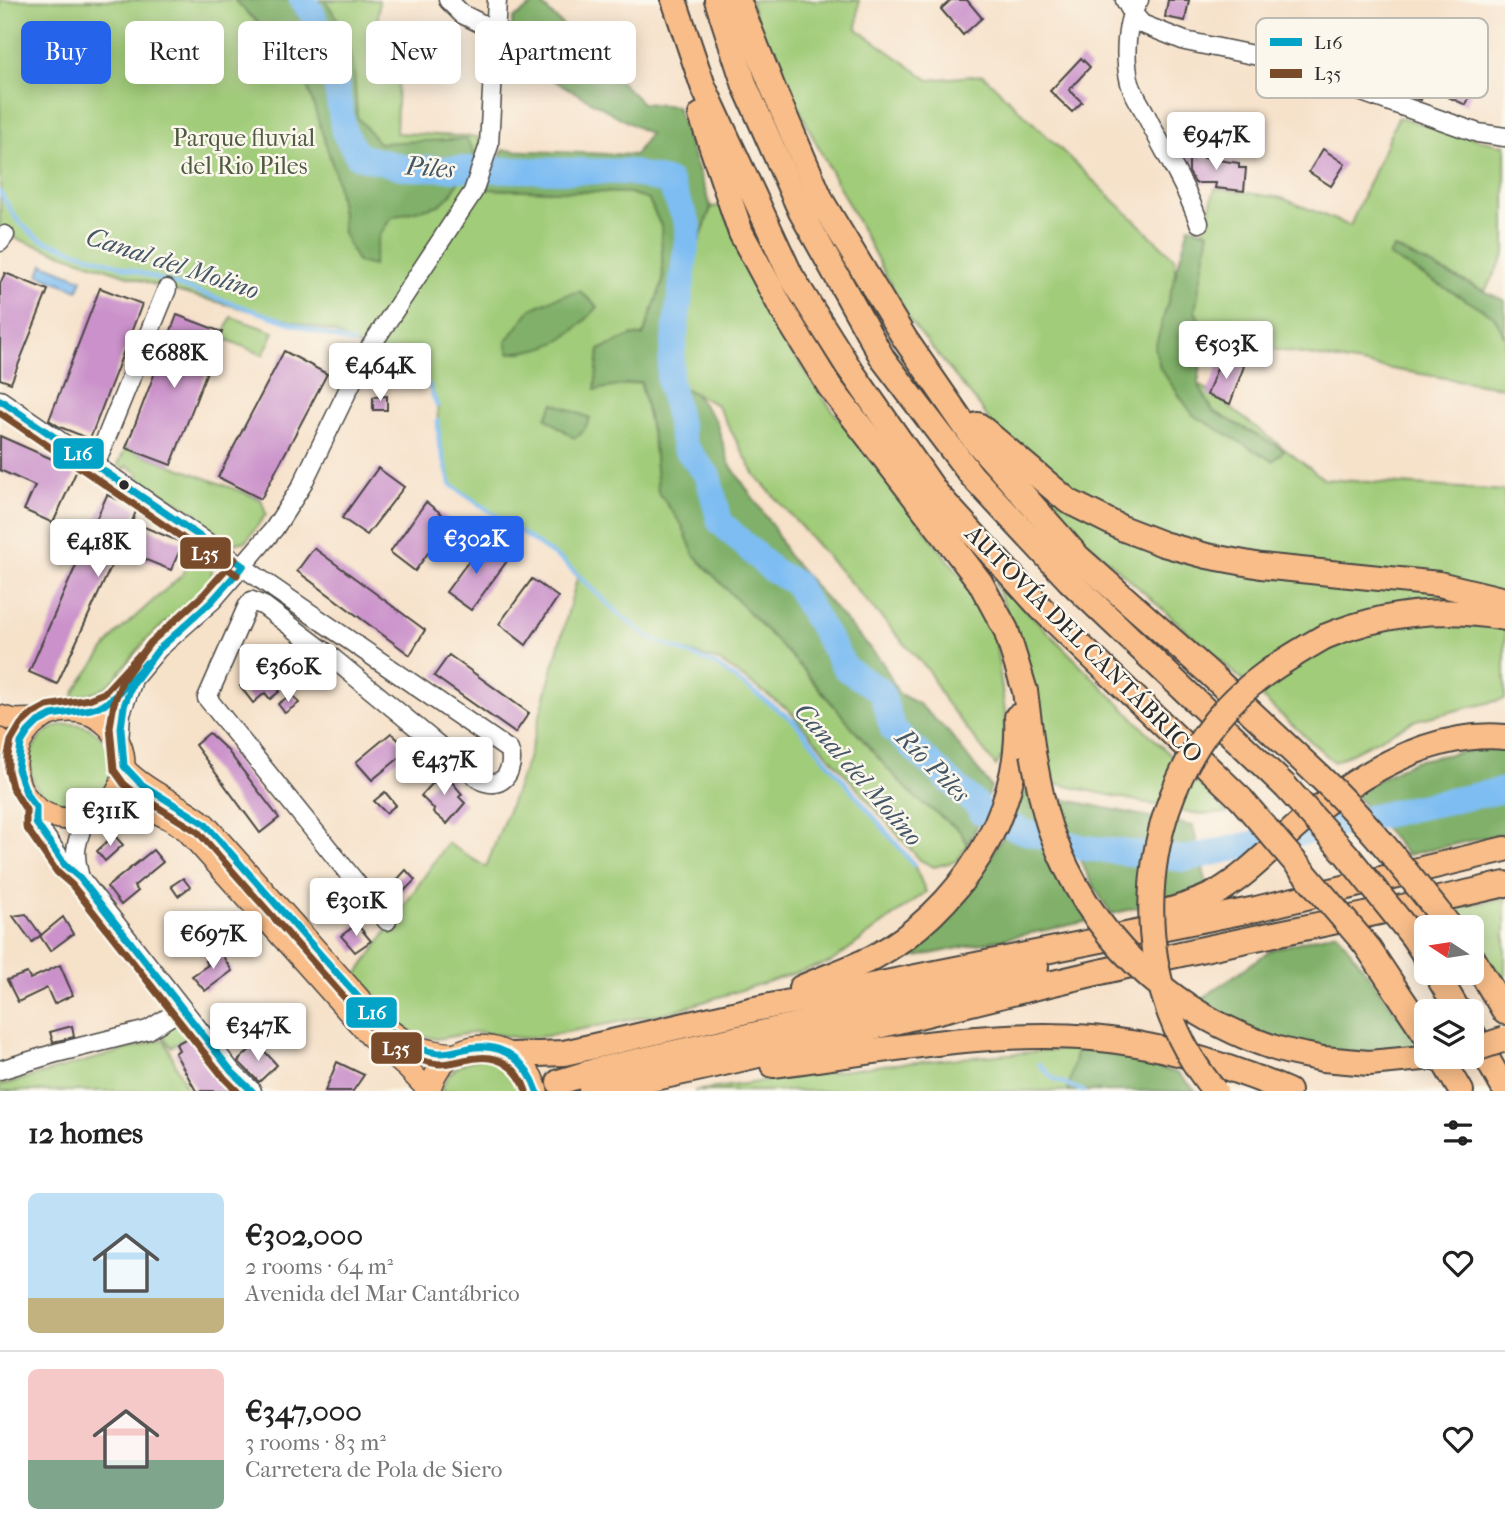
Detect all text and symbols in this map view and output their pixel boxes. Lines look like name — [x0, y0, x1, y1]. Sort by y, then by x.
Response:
legend — [1256, 18, 1488, 98]
chip: Buy — [21, 21, 111, 84]
chip: Rent — [125, 21, 224, 84]
chip: Filters — [238, 21, 352, 84]
chip: New — [366, 21, 461, 84]
chip: Apartment — [475, 21, 636, 84]
text: L16 — [1314, 32, 1343, 54]
text: L35 — [1314, 63, 1341, 85]
pin: €947K — [1167, 113, 1265, 172]
text: €947K — [1183, 121, 1249, 148]
park label: Parque fluvial del Rio Piles — [173, 124, 316, 180]
water label: Piles — [403, 150, 457, 185]
water label: Canal del Molino — [82, 221, 263, 306]
pin: €503K — [1177, 322, 1275, 381]
pin: €688K — [125, 330, 223, 390]
text: €503K — [1195, 330, 1257, 357]
text: €688K — [141, 339, 207, 366]
pin: €464K — [331, 344, 429, 403]
text: €464K — [345, 352, 415, 379]
line badge: L16 — [52, 437, 105, 470]
text: L16 — [64, 443, 93, 465]
unlabelled marker — [117, 478, 131, 492]
pin: €302K — [427, 516, 525, 576]
street label: AUTOVÍA DEL CANTÁBRICO — [959, 518, 1209, 769]
pin: €418K — [49, 520, 147, 579]
text: €302K — [444, 525, 508, 552]
text: €418K — [66, 528, 130, 555]
line badge: L35 — [179, 536, 232, 570]
text: L35 — [191, 543, 219, 565]
pin: €360K — [239, 644, 337, 704]
text: €360K — [256, 653, 320, 680]
water label: Canal del Molino — [788, 696, 929, 852]
water label: Río Piles — [888, 720, 977, 810]
pin: €437K — [395, 738, 493, 797]
text: €437K — [412, 746, 476, 773]
pin: €311K — [61, 788, 159, 848]
text: €311K — [82, 797, 138, 824]
pin: €301K — [307, 878, 405, 938]
text: €301K — [326, 887, 386, 914]
pin: €697K — [164, 912, 262, 971]
north arrow — [1414, 915, 1484, 985]
map controls — [1414, 915, 1484, 1069]
text: €697K — [180, 920, 246, 947]
line badge: L16 — [345, 996, 398, 1029]
button: layers — [1414, 999, 1484, 1069]
text: L16 — [358, 1002, 387, 1024]
pin: €347K — [209, 1004, 307, 1063]
text: €347K — [226, 1012, 290, 1039]
line badge: L35 — [370, 1031, 423, 1065]
text: L35 — [382, 1038, 410, 1060]
icon: filters — [1439, 1114, 1477, 1152]
text: 12 homes — [28, 1116, 143, 1151]
text: €302,000 — [245, 1218, 363, 1253]
icon: home — [84, 1221, 168, 1305]
icon: heart — [1439, 1244, 1477, 1282]
text: 2 rooms · 64 m² — [245, 1253, 393, 1280]
text: Avenida del Mar Cantábrico — [245, 1280, 520, 1307]
text: €347,000 — [245, 1394, 362, 1429]
icon: home — [84, 1397, 168, 1481]
icon: heart — [1439, 1420, 1477, 1458]
text: 3 rooms · 83 m² — [245, 1429, 386, 1456]
text: Carretera de Pola de Siero — [245, 1456, 502, 1483]

